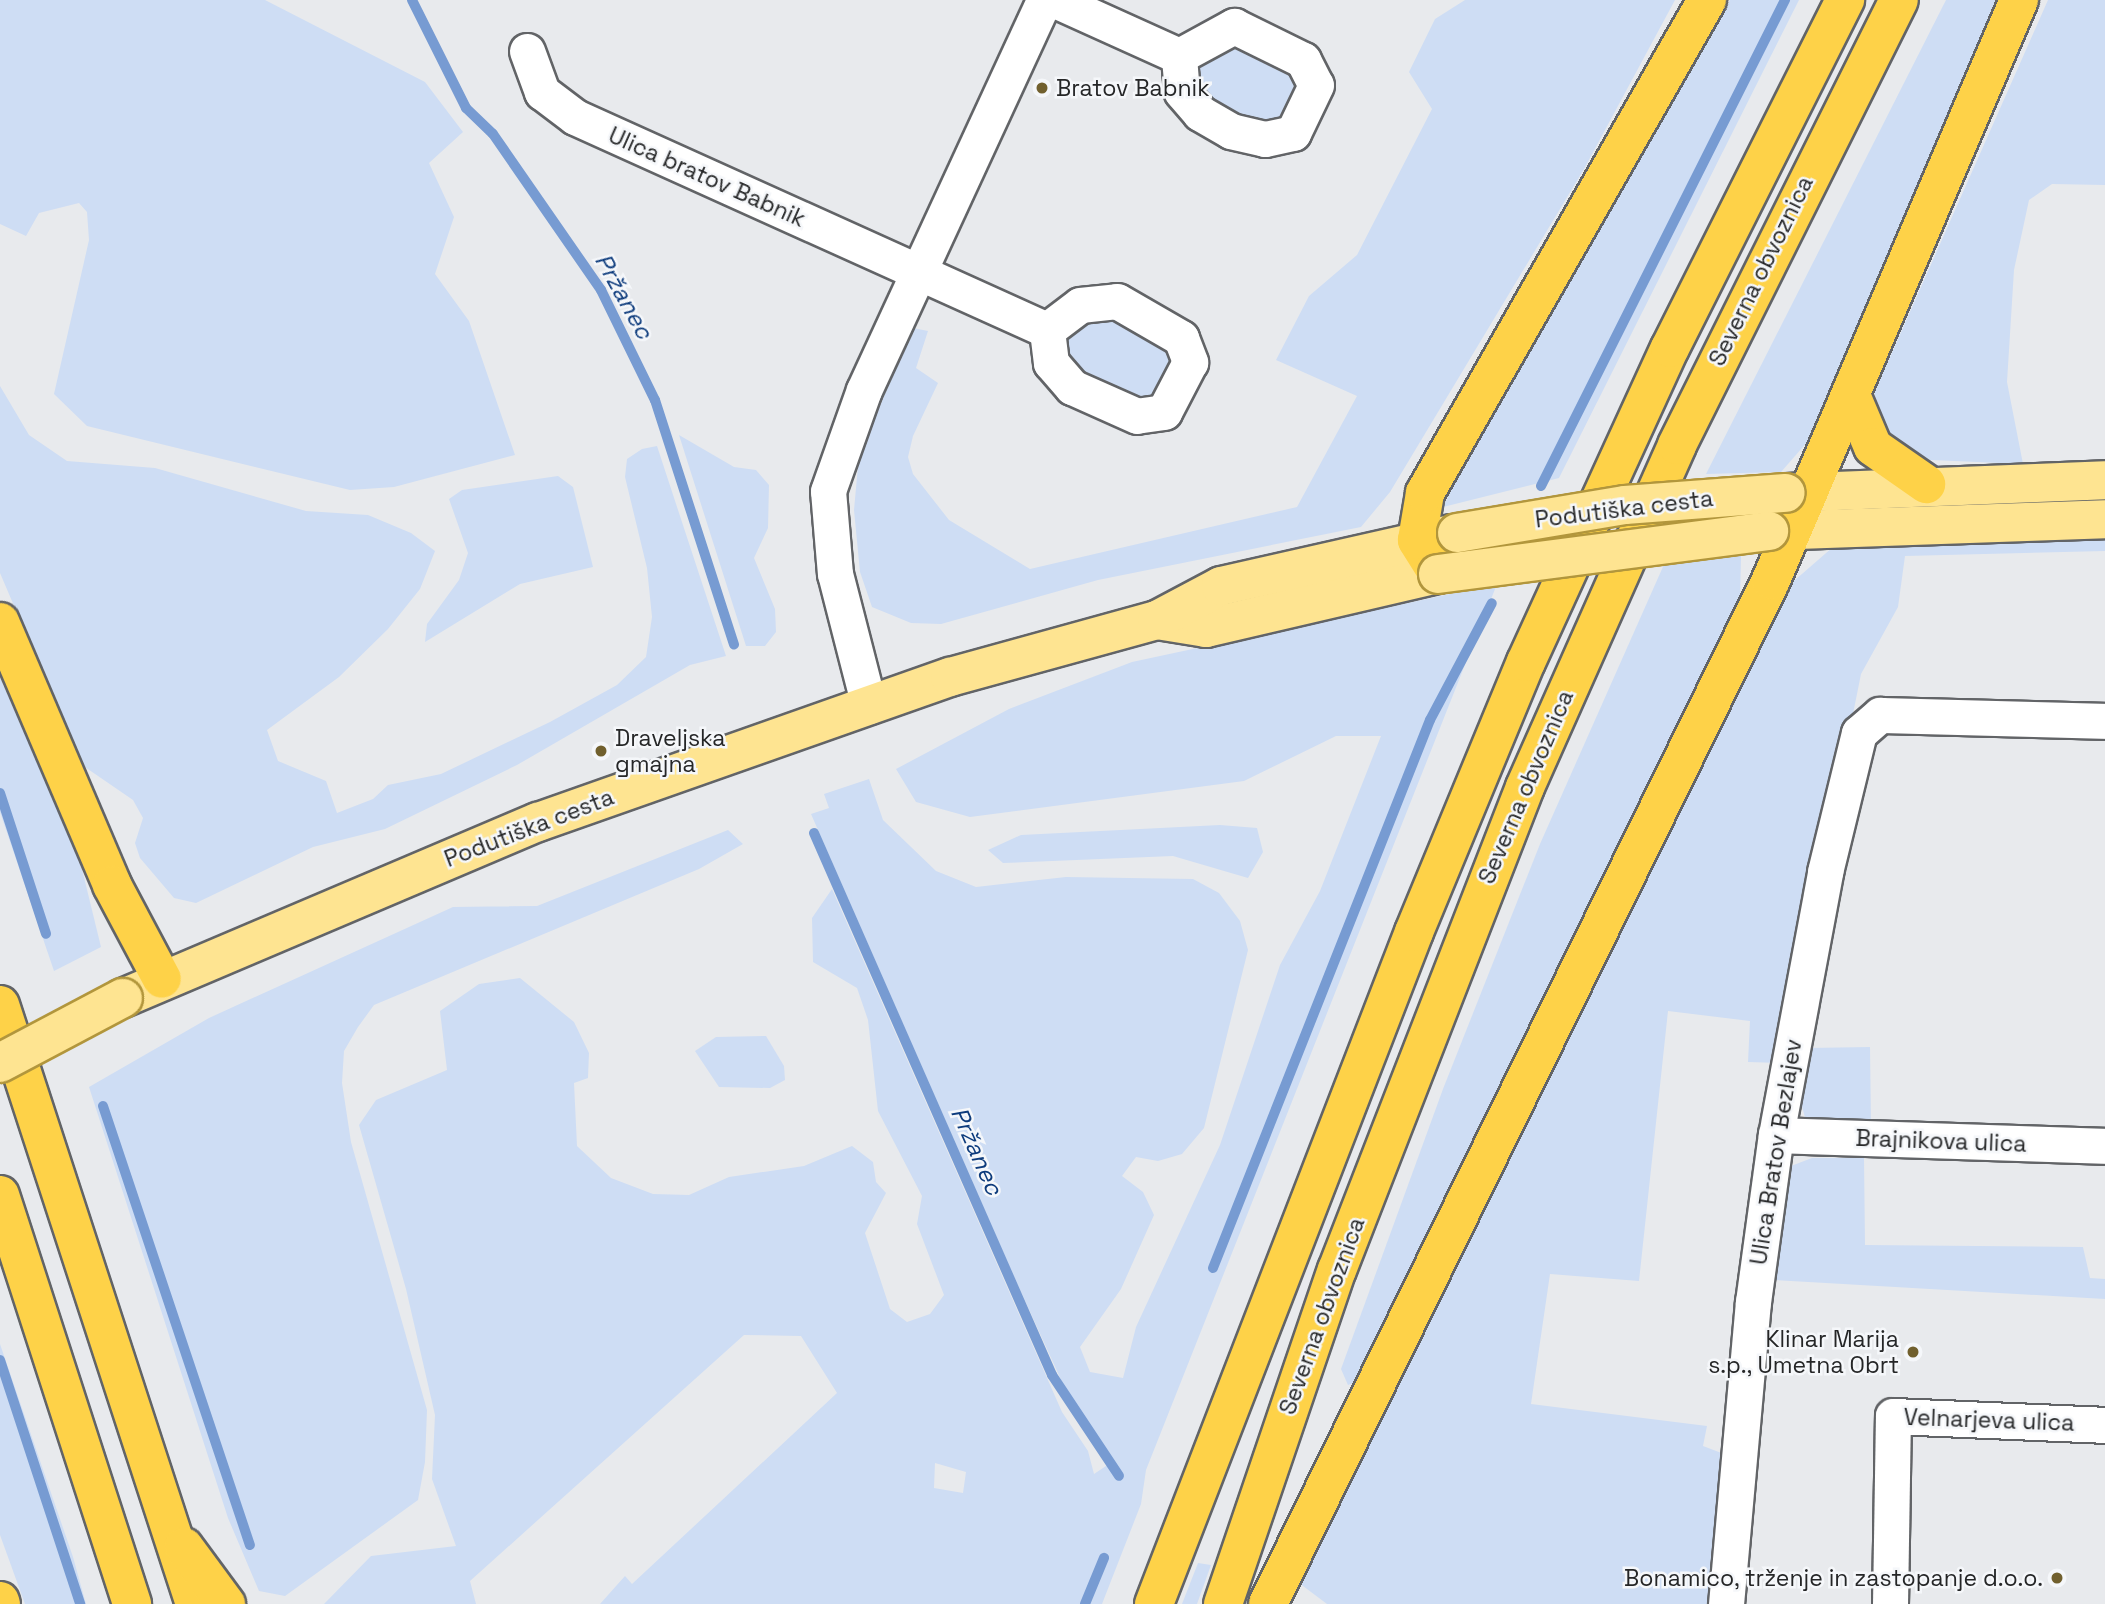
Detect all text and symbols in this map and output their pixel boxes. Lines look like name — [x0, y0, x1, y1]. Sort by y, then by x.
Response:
place label: Bratov Babnik — [1056, 74, 1210, 102]
marker: Bratov Babnik — [1034, 80, 1050, 96]
street label: Ulica bratov Babnik — [604, 121, 810, 233]
street label: Severna obvoznica — [1703, 172, 1819, 370]
water label: Pržanec — [589, 248, 659, 344]
street label: Podutiška cesta — [1533, 484, 1715, 534]
street label: Severna obvoznica — [1473, 686, 1579, 888]
place label: Draveljska gmajna — [615, 724, 725, 778]
marker: Draveljska gmajna — [593, 743, 609, 759]
street label: Podutiška cesta — [440, 783, 618, 873]
street label: Ulica Bratov Bezlajev — [1745, 1037, 1807, 1267]
water label: Pržanec — [945, 1103, 1009, 1199]
street label: Brajnikova ulica — [1855, 1124, 2027, 1158]
street label: Severna obvoznica — [1274, 1214, 1370, 1418]
place label: Klinar Marija s.p., Umetna Obrt — [1707, 1325, 1899, 1379]
marker: Klinar Marija s.p., Umetna Obrt — [1905, 1344, 1921, 1360]
street label: Velnarjeva ulica — [1903, 1403, 2075, 1437]
place label: Bonamico, trženje in zastopanje d.o.o. — [1623, 1564, 2043, 1592]
marker: Bonamico, trženje in zastopanje d.o.o. — [2049, 1570, 2065, 1586]

